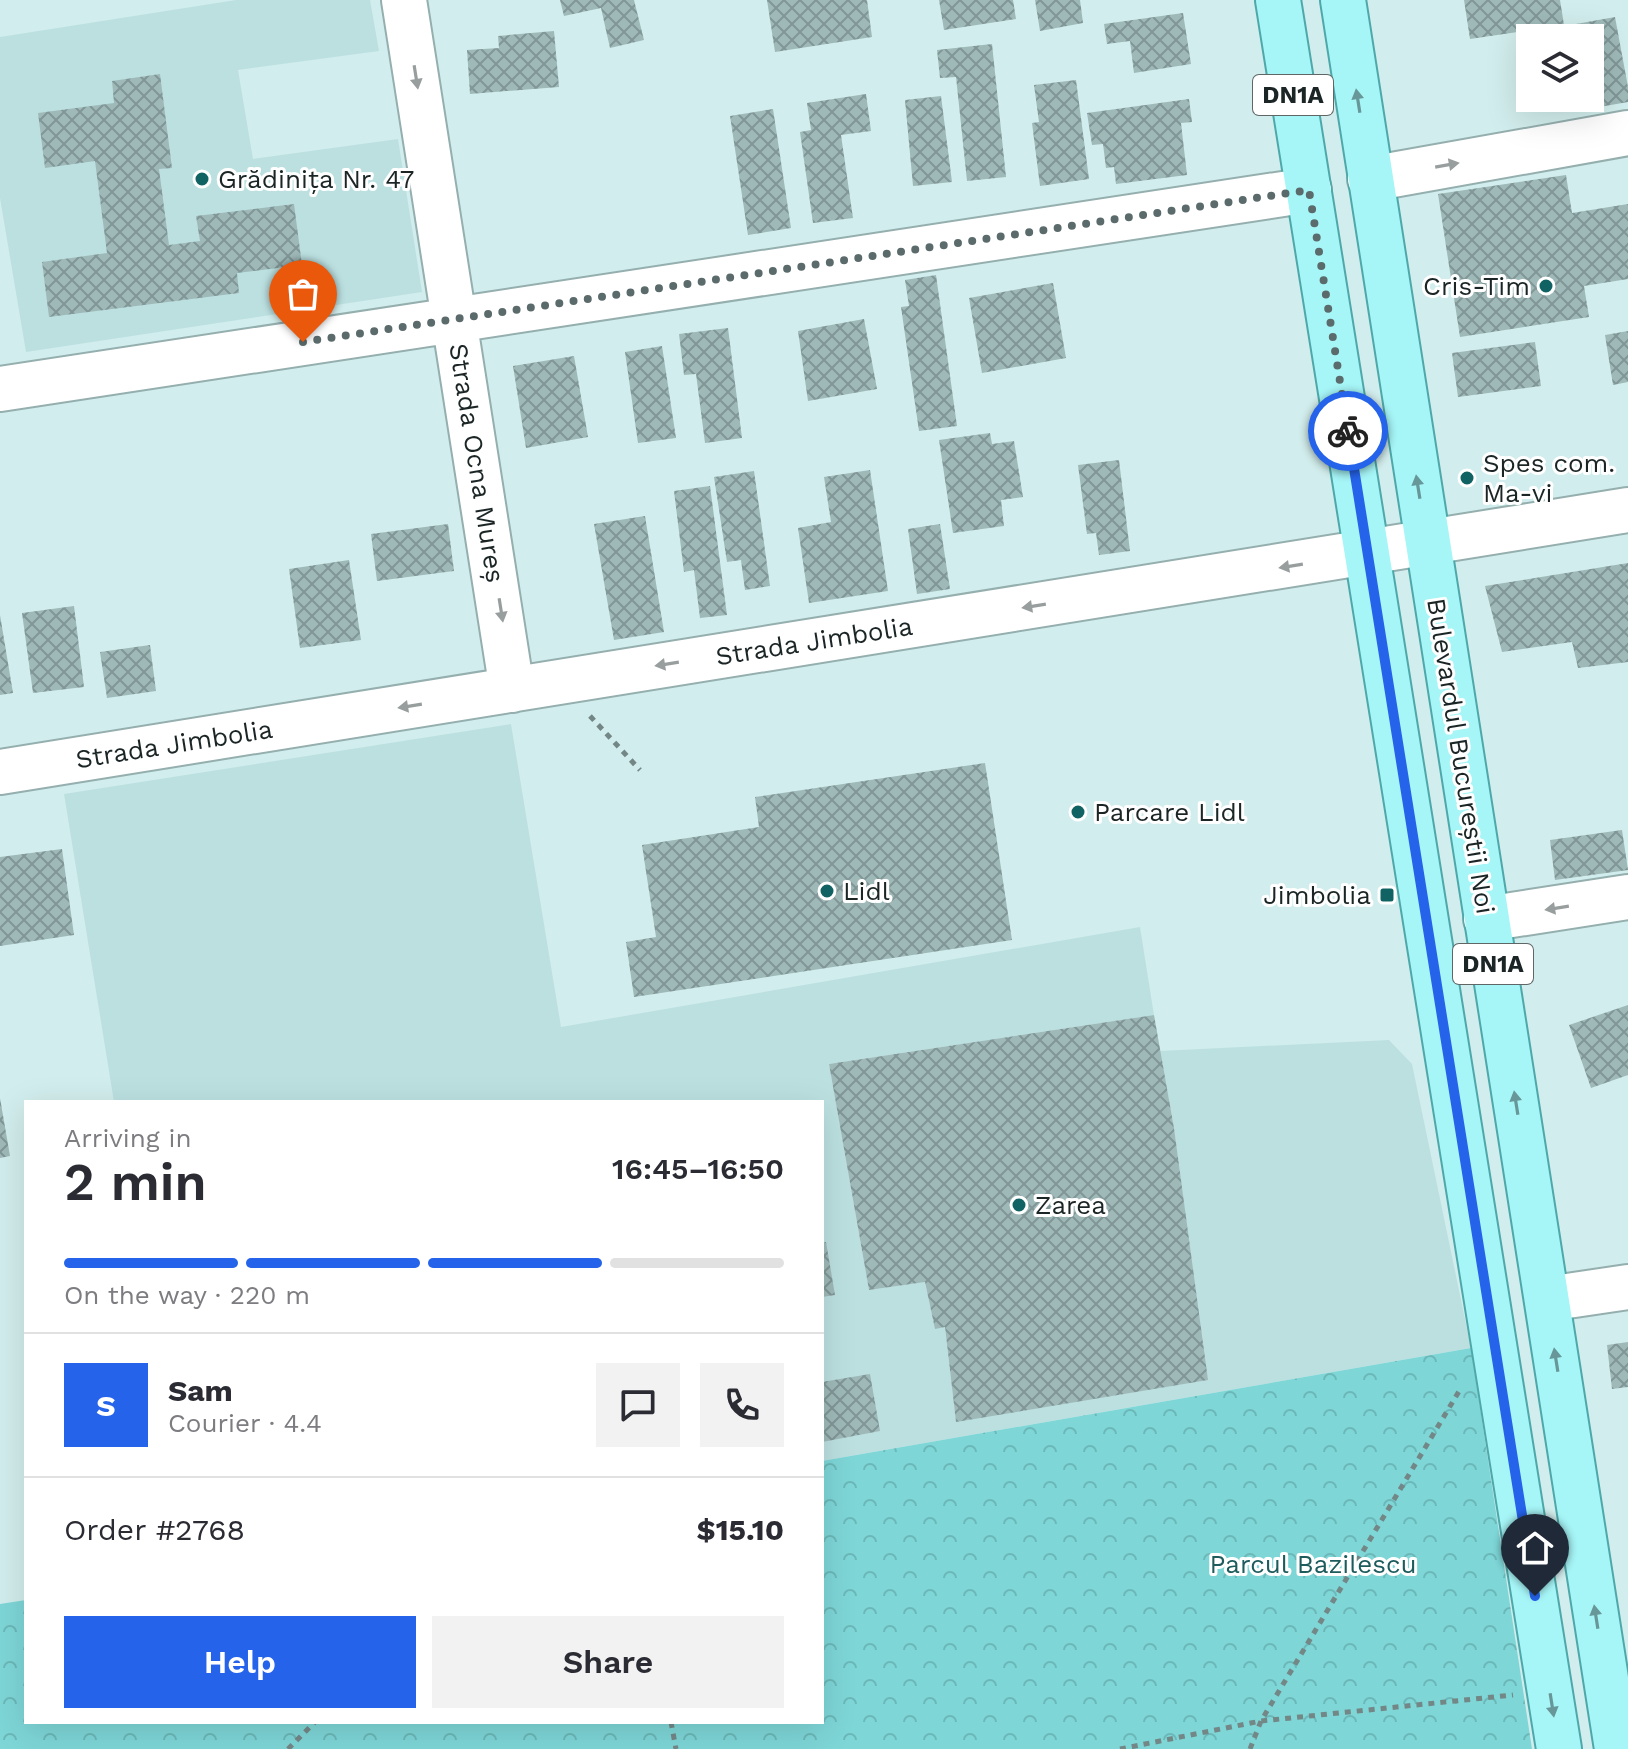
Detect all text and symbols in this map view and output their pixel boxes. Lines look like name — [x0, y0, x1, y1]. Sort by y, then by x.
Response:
map controls — [1516, 24, 1604, 112]
button: layers — [1516, 24, 1604, 112]
one-way arrow — [410, 65, 423, 90]
road number: DN1A — [1253, 75, 1333, 115]
one-way arrow — [1351, 89, 1364, 114]
one-way arrow — [1435, 158, 1460, 171]
place label: Grădinița Nr. 47 — [218, 164, 414, 194]
marker: Grădinița Nr. 47 — [193, 170, 211, 188]
pin — [269, 260, 337, 342]
place label: Cris-Tim — [1423, 271, 1530, 301]
icon: bag — [281, 272, 325, 316]
marker: Cris-Tim — [1537, 277, 1555, 295]
street label: Strada Ocna Mureș — [443, 341, 511, 585]
courier — [1308, 391, 1388, 471]
icon: bike — [1326, 409, 1370, 453]
place label: Spes com. Ma-vi — [1483, 448, 1615, 508]
marker: Spes com. Ma-vi — [1458, 469, 1476, 487]
one-way arrow — [1411, 474, 1424, 499]
one-way arrow — [1279, 560, 1304, 573]
street label: Bulevardul Bucureștii Noi — [1421, 596, 1501, 916]
one-way arrow — [495, 598, 508, 623]
one-way arrow — [1022, 600, 1047, 613]
street label: Strada Jimbolia — [713, 611, 915, 671]
one-way arrow — [654, 659, 679, 671]
one-way arrow — [398, 700, 423, 713]
street label: Strada Jimbolia — [73, 714, 275, 774]
place label: Parcare Lidl — [1094, 797, 1245, 827]
marker: Parcare Lidl — [1069, 803, 1087, 821]
place label: Lidl — [843, 876, 890, 906]
place label: Jimbolia — [1263, 880, 1371, 910]
marker: Lidl — [818, 882, 836, 900]
marker: Jimbolia — [1378, 886, 1396, 904]
one-way arrow — [1544, 903, 1569, 915]
road number: DN1A — [1453, 944, 1533, 984]
one-way arrow — [1509, 1090, 1521, 1115]
text: Arriving in — [64, 1123, 192, 1153]
text: 16:45–16:50 — [612, 1151, 784, 1186]
text: 2 min — [64, 1152, 207, 1213]
place label: Zarea — [1035, 1190, 1106, 1220]
marker: Zarea — [1010, 1196, 1028, 1214]
text: On the way · 220 m — [64, 1280, 310, 1310]
one-way arrow — [1549, 1347, 1562, 1372]
button: chat — [596, 1363, 680, 1447]
button: phone — [700, 1363, 784, 1447]
text: Sam — [168, 1373, 233, 1408]
text: S — [96, 1388, 116, 1423]
text: Courier · 4.4 — [168, 1408, 322, 1438]
text: Order #2768 — [64, 1512, 245, 1547]
text: $15.10 — [696, 1512, 784, 1547]
pin — [1501, 1514, 1569, 1596]
icon: home — [1513, 1526, 1557, 1570]
park label: Parcul Bazilescu — [1209, 1549, 1417, 1579]
one-way arrow — [1589, 1604, 1602, 1629]
button: Help — [64, 1616, 416, 1708]
button: Share — [432, 1616, 784, 1708]
one-way arrow — [1546, 1692, 1559, 1717]

